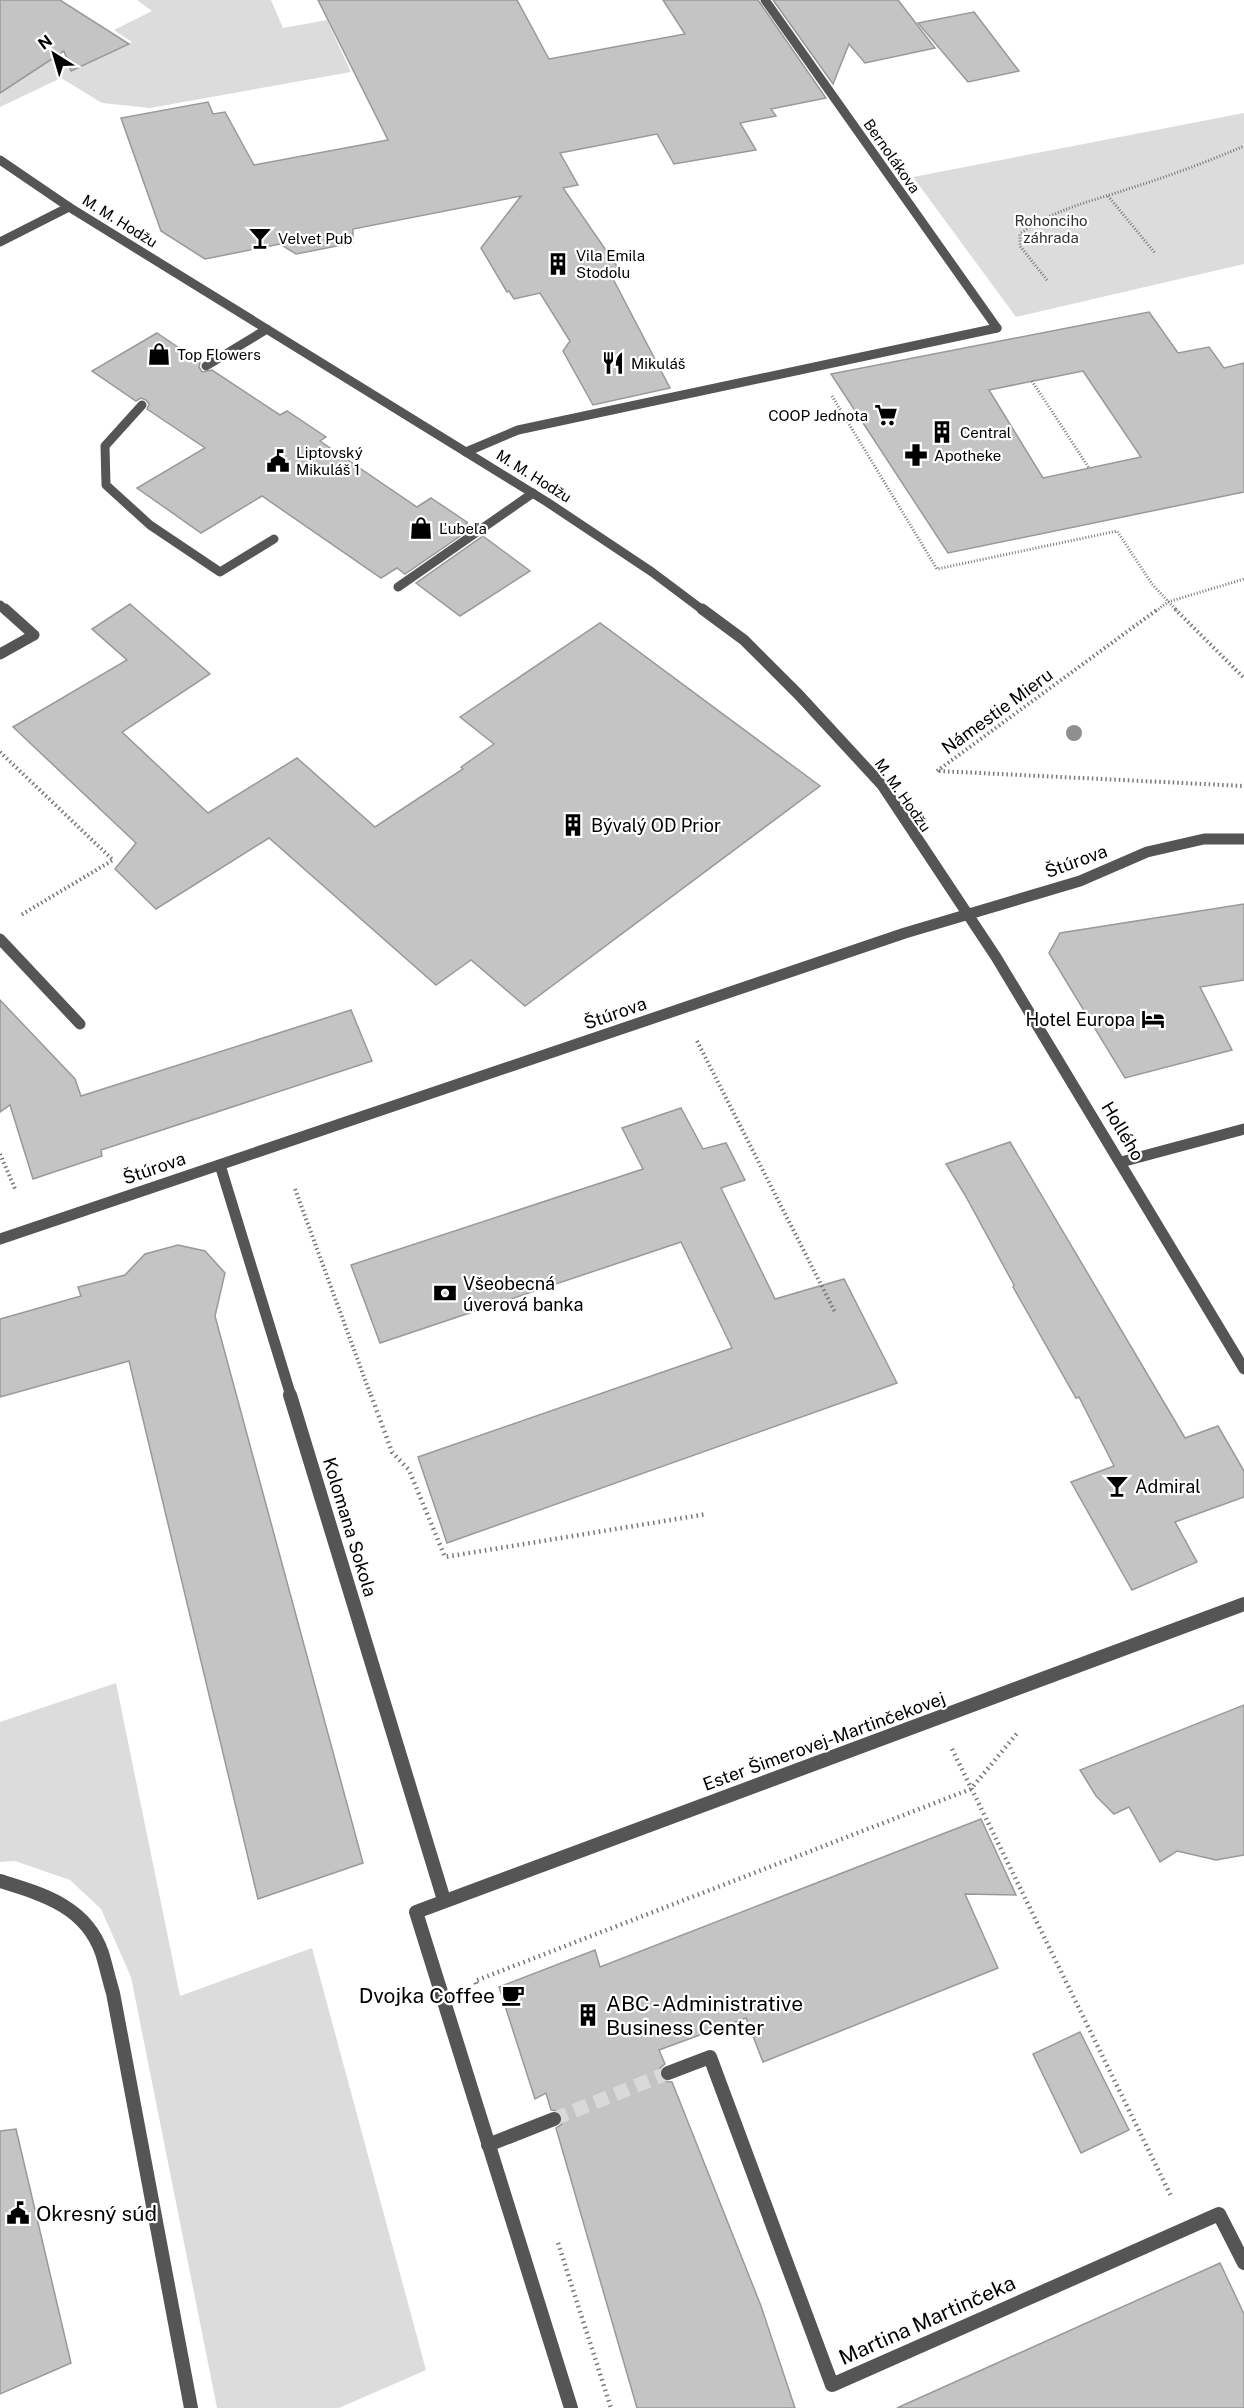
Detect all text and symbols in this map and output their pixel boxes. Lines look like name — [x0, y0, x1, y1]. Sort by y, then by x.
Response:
north arrow — [24, 24, 84, 84]
text: N — [35, 31, 56, 54]
street label: Bernolákova — [860, 116, 924, 196]
street label: M. M. Hodžu — [79, 191, 161, 251]
park label: Rohonciho záhrada — [1014, 212, 1088, 246]
bar icon: Velvet Pub — [247, 225, 273, 251]
place label: Velvet Pub — [278, 230, 352, 247]
place label: Vila Emila Stodolu — [576, 247, 645, 281]
building icon: Vila Emila Stodolu — [545, 251, 571, 277]
shop icon: Top Flowers — [146, 341, 172, 367]
place label: Top Flowers — [177, 346, 261, 363]
restaurant icon: Mikuláš — [600, 350, 626, 376]
place label: Mikuláš — [631, 355, 685, 372]
supermarket icon: COOP Jednota — [873, 402, 899, 428]
place label: COOP Jednota — [768, 407, 868, 424]
building icon: Central — [929, 419, 955, 445]
place label: Central — [960, 424, 1011, 441]
pharmacy icon: Apotheke — [903, 442, 929, 468]
place label: Liptovský Mikuláš 1 — [296, 444, 363, 478]
street label: M. M. Hodžu — [493, 446, 575, 506]
place label: Apotheke — [934, 447, 1001, 464]
public building icon: Liptovský Mikuláš 1 — [265, 448, 291, 474]
shop icon: Ľubeľa — [408, 515, 434, 541]
place label: Ľubeľa — [439, 520, 487, 537]
street label: Námestie Mieru — [937, 664, 1057, 758]
street label: M. M. Hodžu — [872, 755, 934, 835]
building icon: Bývalý OD Prior — [560, 812, 586, 838]
place label: Bývalý OD Prior — [591, 815, 721, 836]
street label: Štúrova — [1042, 840, 1110, 882]
street label: Štúrova — [581, 993, 649, 1033]
hotel icon: Hotel Europa — [1140, 1006, 1166, 1032]
place label: Hotel Europa — [1026, 1009, 1135, 1030]
street label: Hollého — [1097, 1098, 1149, 1164]
street label: Štúrova — [120, 1148, 188, 1188]
place label: Všeobecná úverová banka — [463, 1273, 583, 1315]
bank icon: Všeobecná úverová banka — [432, 1280, 458, 1306]
street label: Kolomana Sokola — [319, 1455, 381, 1599]
bar icon: Admiral — [1104, 1473, 1130, 1499]
place label: Admiral — [1135, 1476, 1201, 1497]
street label: Ester Šimerovej-Martinčekovej — [700, 1687, 948, 1795]
cafe icon: Dvojka Coffee — [500, 1982, 526, 2008]
place label: Dvojka Coffee — [359, 1983, 495, 2008]
place label: ABC - Administrative Business Center — [606, 1991, 803, 2040]
building icon: ABC - Administrative Business Center — [575, 2002, 601, 2028]
public building icon: Okresný súd — [5, 2200, 31, 2226]
place label: Okresný súd — [36, 2201, 157, 2226]
street label: Martina Martinčeka — [835, 2270, 1019, 2370]

